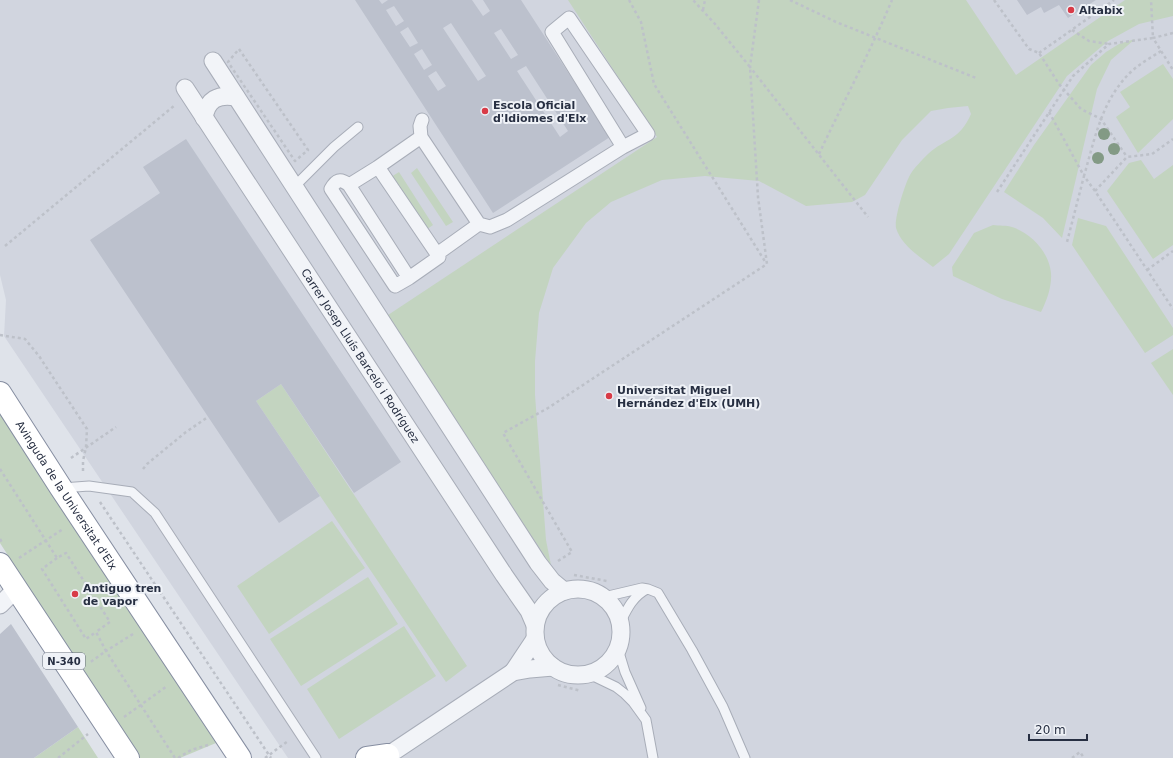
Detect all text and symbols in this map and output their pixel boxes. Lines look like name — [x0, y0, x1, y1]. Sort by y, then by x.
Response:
place label: Altabix — [1079, 4, 1123, 17]
marker: Altabix — [1066, 5, 1076, 15]
place label: Escola Oficial d'Idiomes d'Elx — [493, 99, 586, 125]
marker: Escola Oficial d'Idiomes d'Elx — [480, 106, 490, 116]
street label: Carrer Josep Lluís Barceló i Rodríguez — [298, 266, 422, 446]
place label: Universitat Miguel Hernández d'Elx (UMH) — [617, 384, 760, 410]
marker: Universitat Miguel Hernández d'Elx (UMH) — [604, 391, 614, 401]
street label: Avinguda de la Universitat d'Elx — [13, 419, 120, 573]
place label: Antiguo tren de vapor — [83, 582, 161, 608]
marker: Antiguo tren de vapor — [70, 589, 80, 599]
road number: N-340 — [43, 653, 85, 669]
scale bar — [1029, 716, 1087, 742]
text: 20 m — [1035, 723, 1066, 737]

